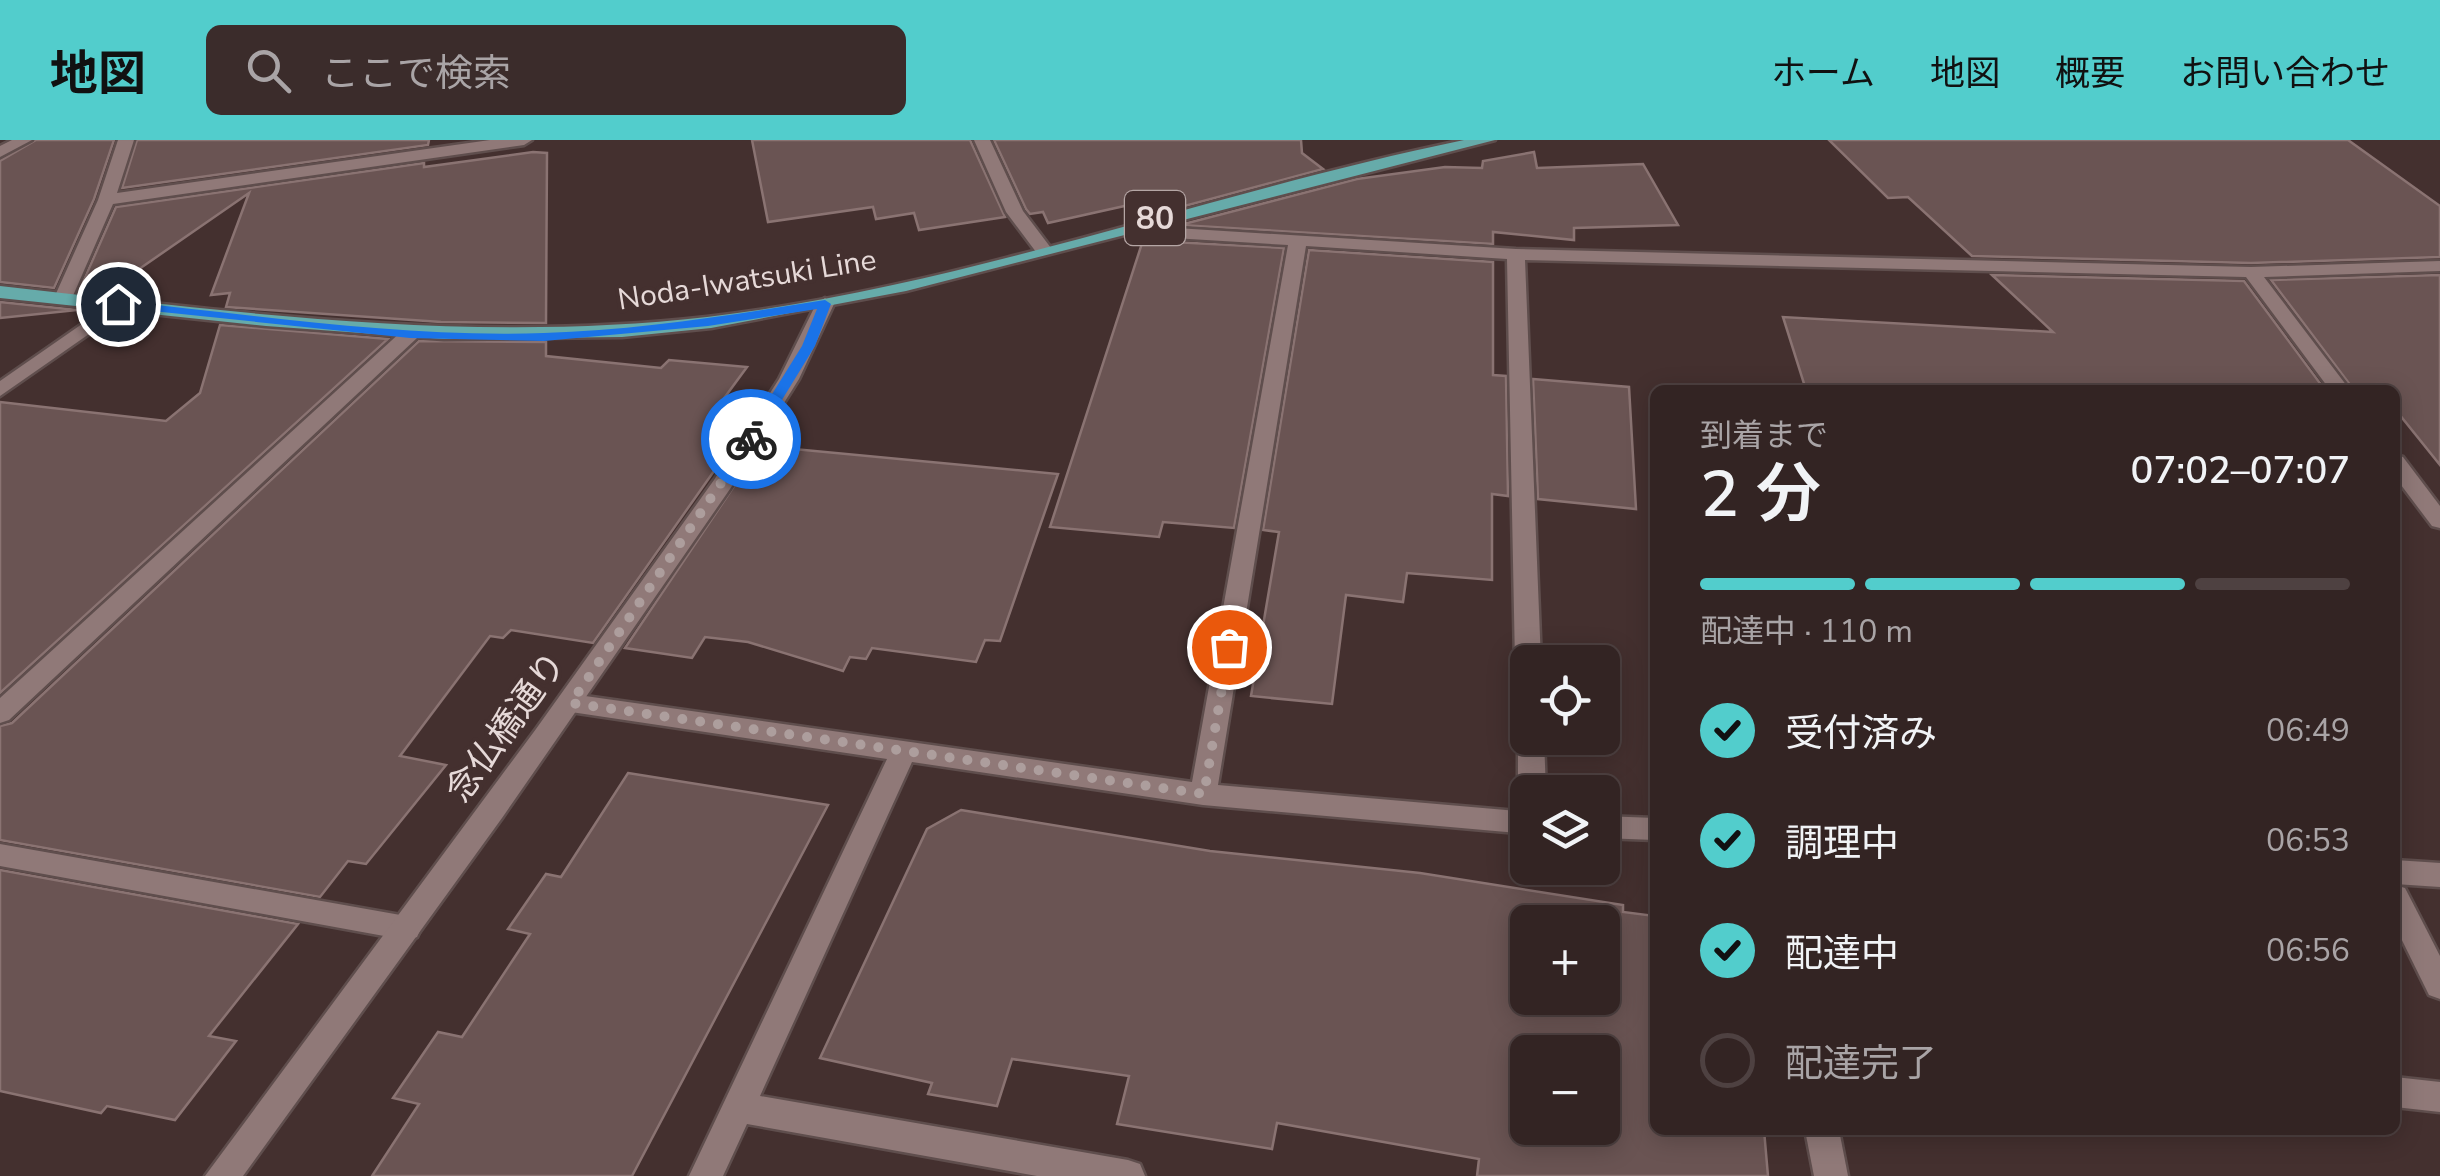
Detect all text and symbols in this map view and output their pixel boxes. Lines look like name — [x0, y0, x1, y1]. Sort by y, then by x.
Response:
search box — [206, 25, 906, 115]
text: 地図 — [50, 41, 146, 107]
icon: search — [241, 43, 296, 98]
text: ここで検索 — [321, 48, 511, 99]
text: ホーム — [1771, 50, 1875, 97]
text: 地図 — [1930, 50, 2000, 97]
text: 概要 — [2055, 50, 2125, 97]
text: お問い合わせ — [2180, 50, 2390, 97]
road number: 80 — [1125, 191, 1185, 245]
street label: Noda-Iwatsuki Line — [615, 239, 879, 321]
pin — [76, 262, 161, 347]
icon: home — [91, 277, 146, 332]
courier — [701, 389, 801, 489]
icon: bike — [724, 412, 779, 467]
text: 到着まで — [1700, 414, 1828, 457]
text: 07:02–07:07 — [2131, 445, 2350, 496]
text: 2 分 — [1700, 450, 1821, 539]
pin — [1187, 605, 1272, 690]
text: 配達中 · 110 m — [1700, 610, 1913, 653]
icon: bag — [1202, 620, 1257, 675]
street label: 念仏橋通り — [436, 642, 576, 812]
map controls — [1510, 645, 1620, 1145]
button: locate — [1510, 645, 1620, 755]
icon: check — [1700, 703, 1755, 758]
text: 受付済み — [1785, 708, 1937, 759]
text: 06:49 — [2266, 709, 2350, 752]
button: layers — [1510, 775, 1620, 885]
icon: check — [1700, 813, 1755, 868]
text: 調理中 — [1785, 818, 1899, 869]
text: 06:53 — [2266, 819, 2350, 862]
button: + — [1510, 905, 1620, 1015]
icon: check — [1700, 923, 1755, 978]
text: 配達中 — [1785, 928, 1899, 979]
text: 06:56 — [2266, 929, 2350, 972]
button: − — [1510, 1035, 1620, 1145]
text: 配達完了 — [1785, 1038, 1937, 1089]

